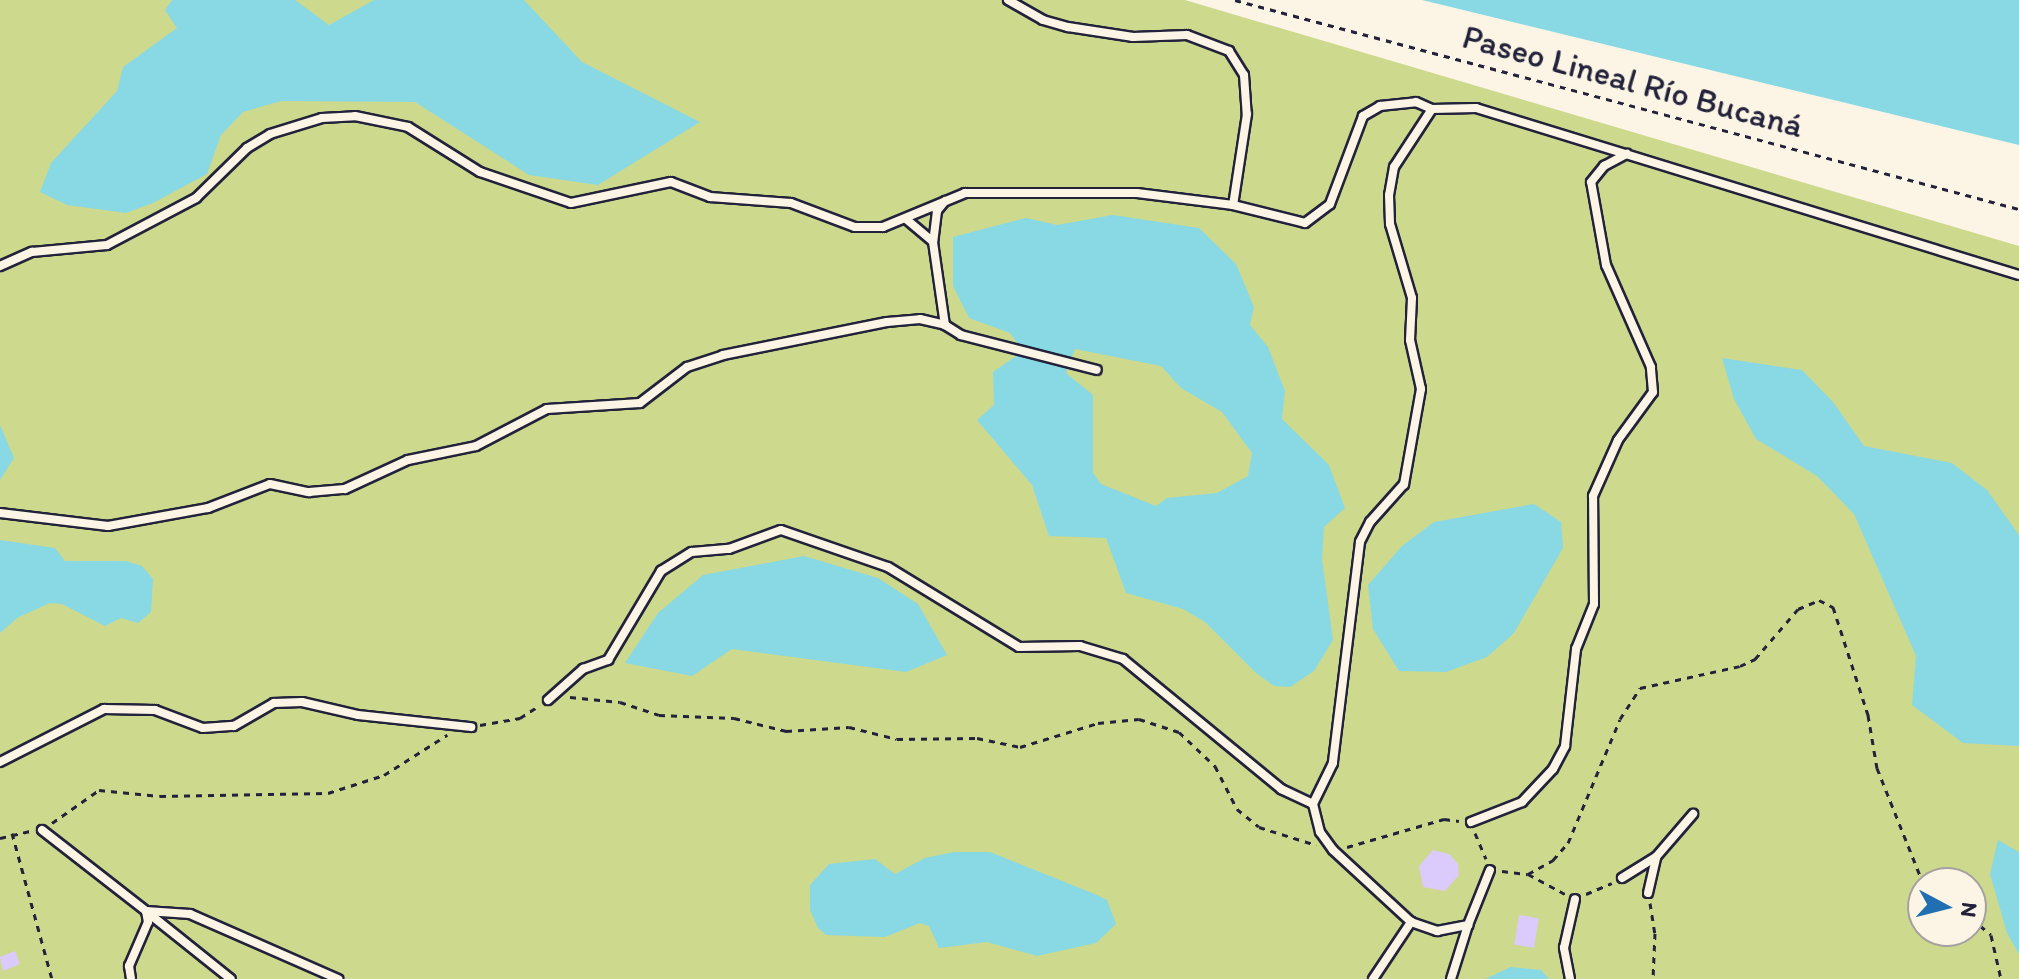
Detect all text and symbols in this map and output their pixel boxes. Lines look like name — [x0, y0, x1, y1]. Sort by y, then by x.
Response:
street label: Paseo Lineal Río Bucaná — [1458, 16, 1808, 146]
north arrow — [1907, 867, 1987, 947]
text: N — [1955, 901, 1984, 919]

